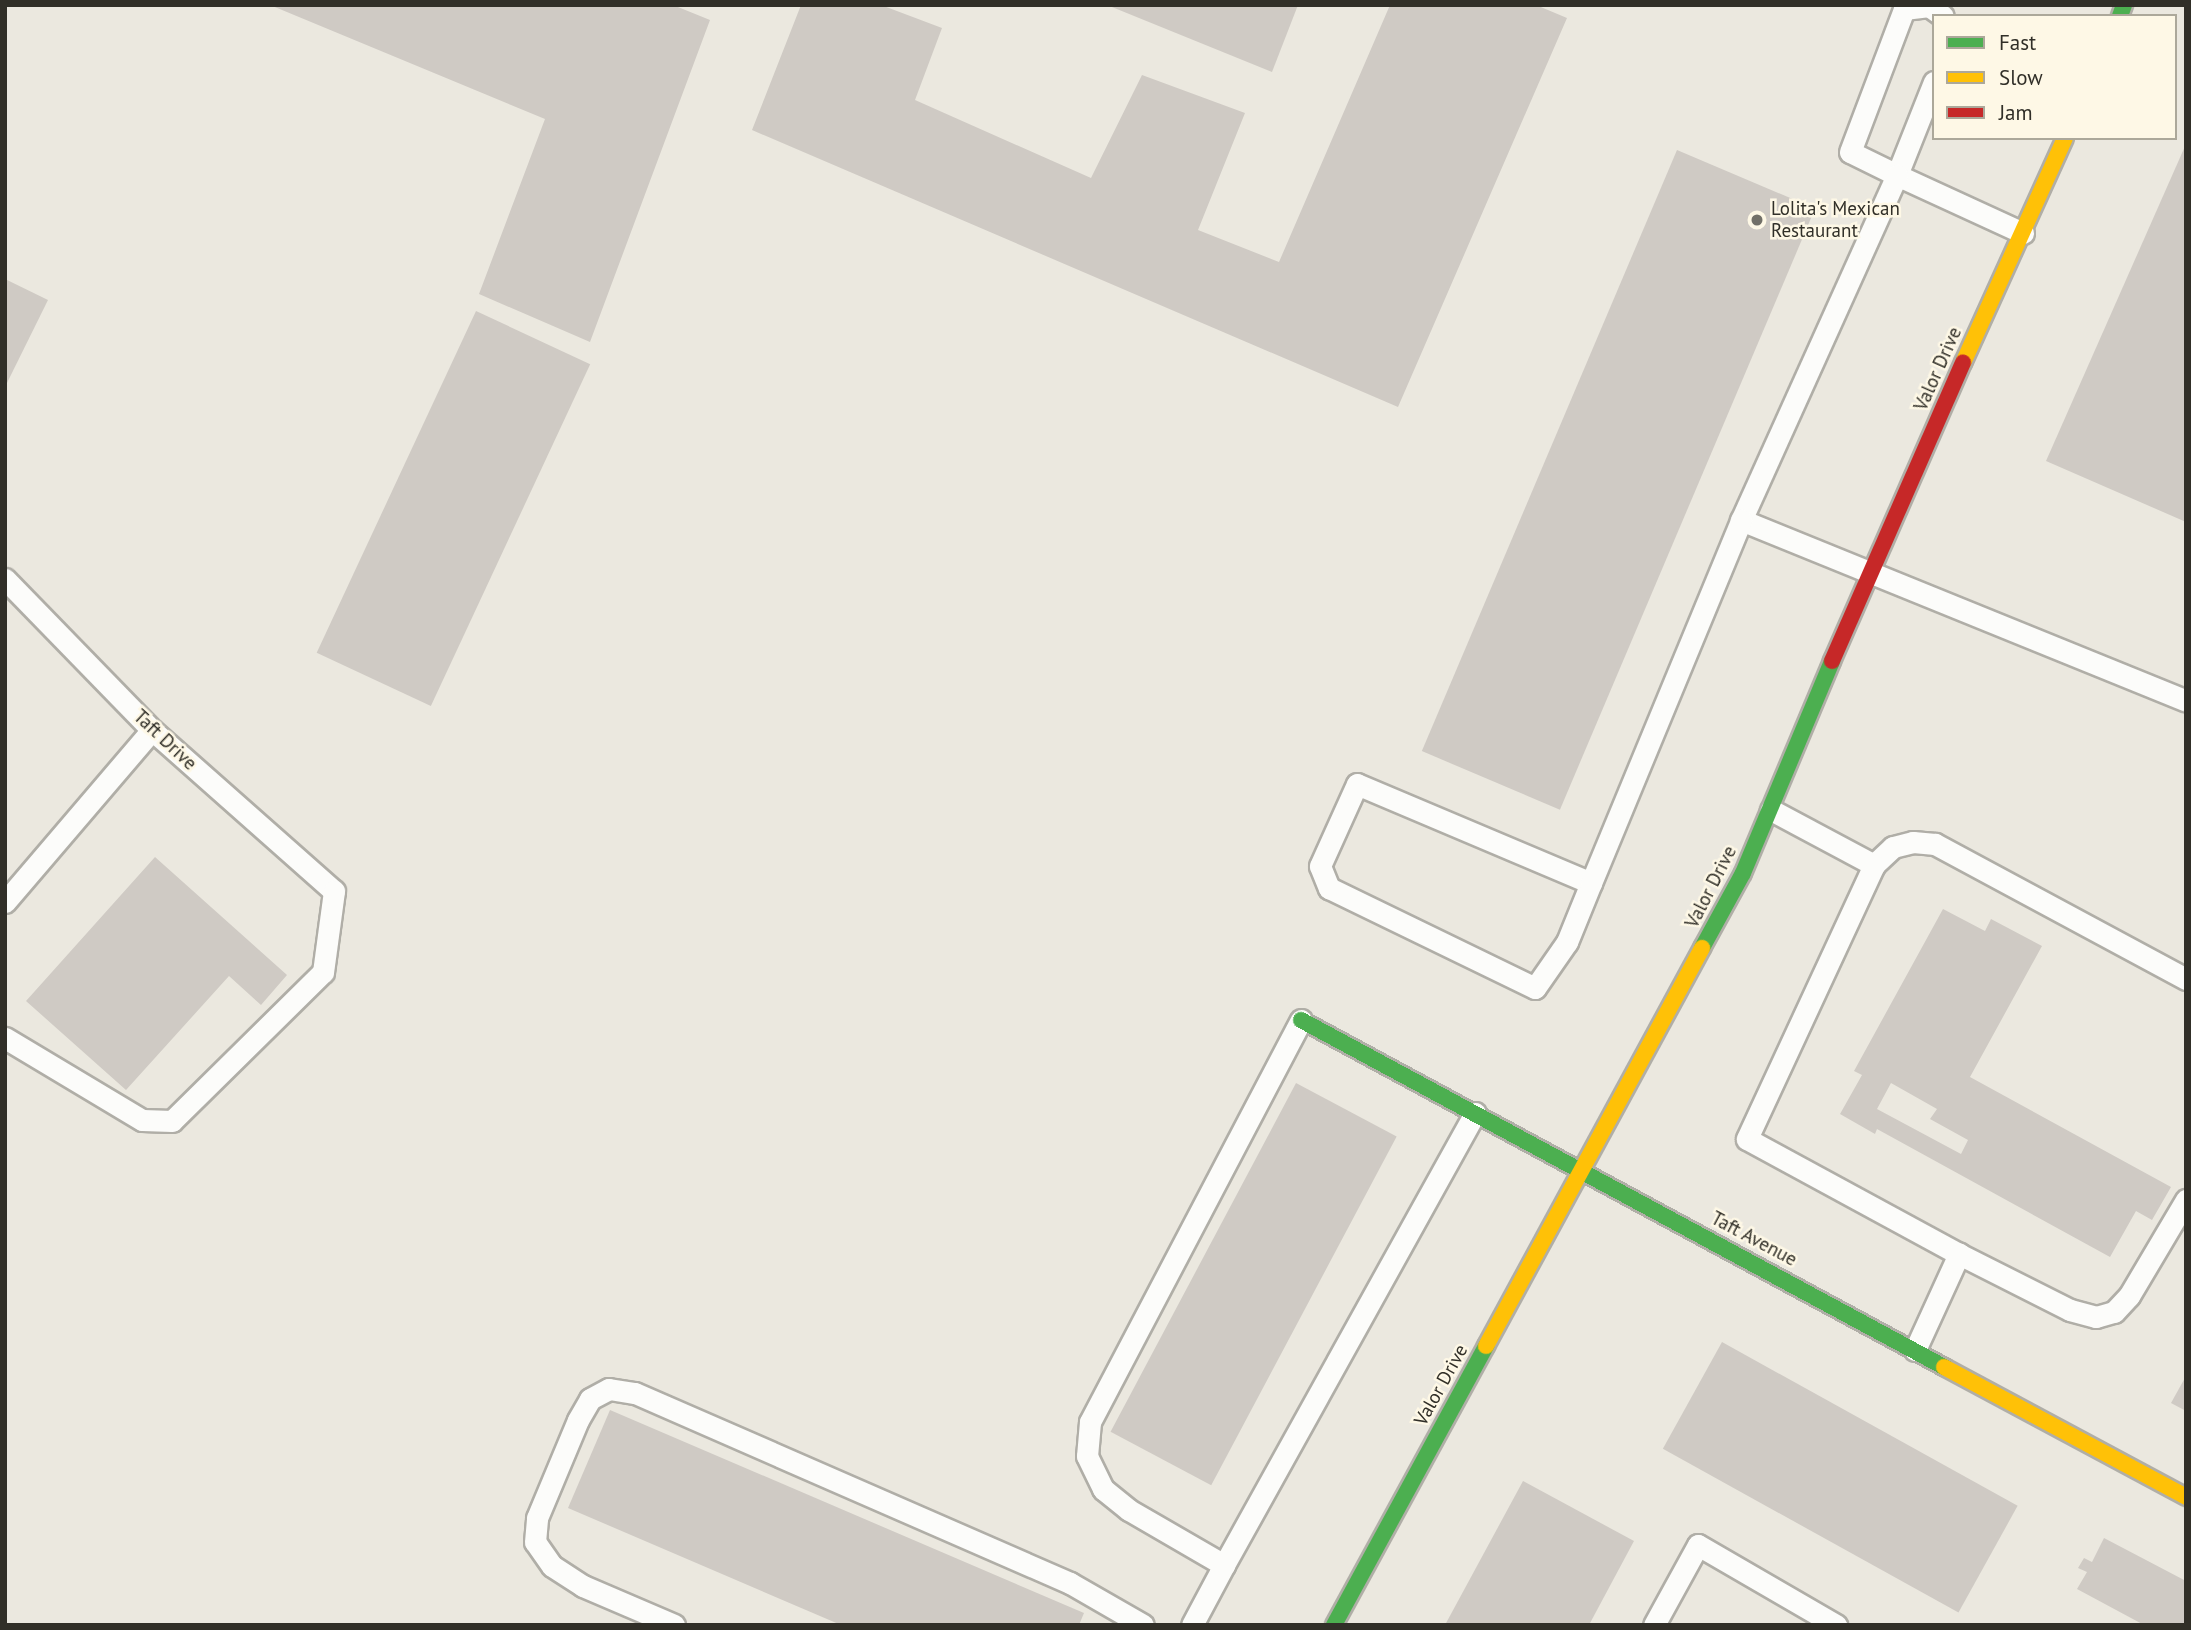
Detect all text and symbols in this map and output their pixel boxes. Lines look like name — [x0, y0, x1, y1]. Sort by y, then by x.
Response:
legend — [1932, 14, 2177, 140]
text: Fast — [1999, 29, 2036, 56]
text: Slow — [1999, 64, 2043, 91]
text: Jam — [1999, 99, 2033, 126]
place label: Lolita's Mexican Restaurant — [1771, 198, 1900, 242]
marker: Lolita's Mexican Restaurant — [1749, 212, 1765, 228]
street label: Valor Drive — [1909, 324, 1967, 414]
street label: Taft Drive — [129, 705, 201, 775]
street label: Valor Drive — [1681, 842, 1741, 932]
street label: Taft Avenue — [1707, 1207, 1801, 1271]
street label: Valor Drive — [1409, 1341, 1473, 1429]

